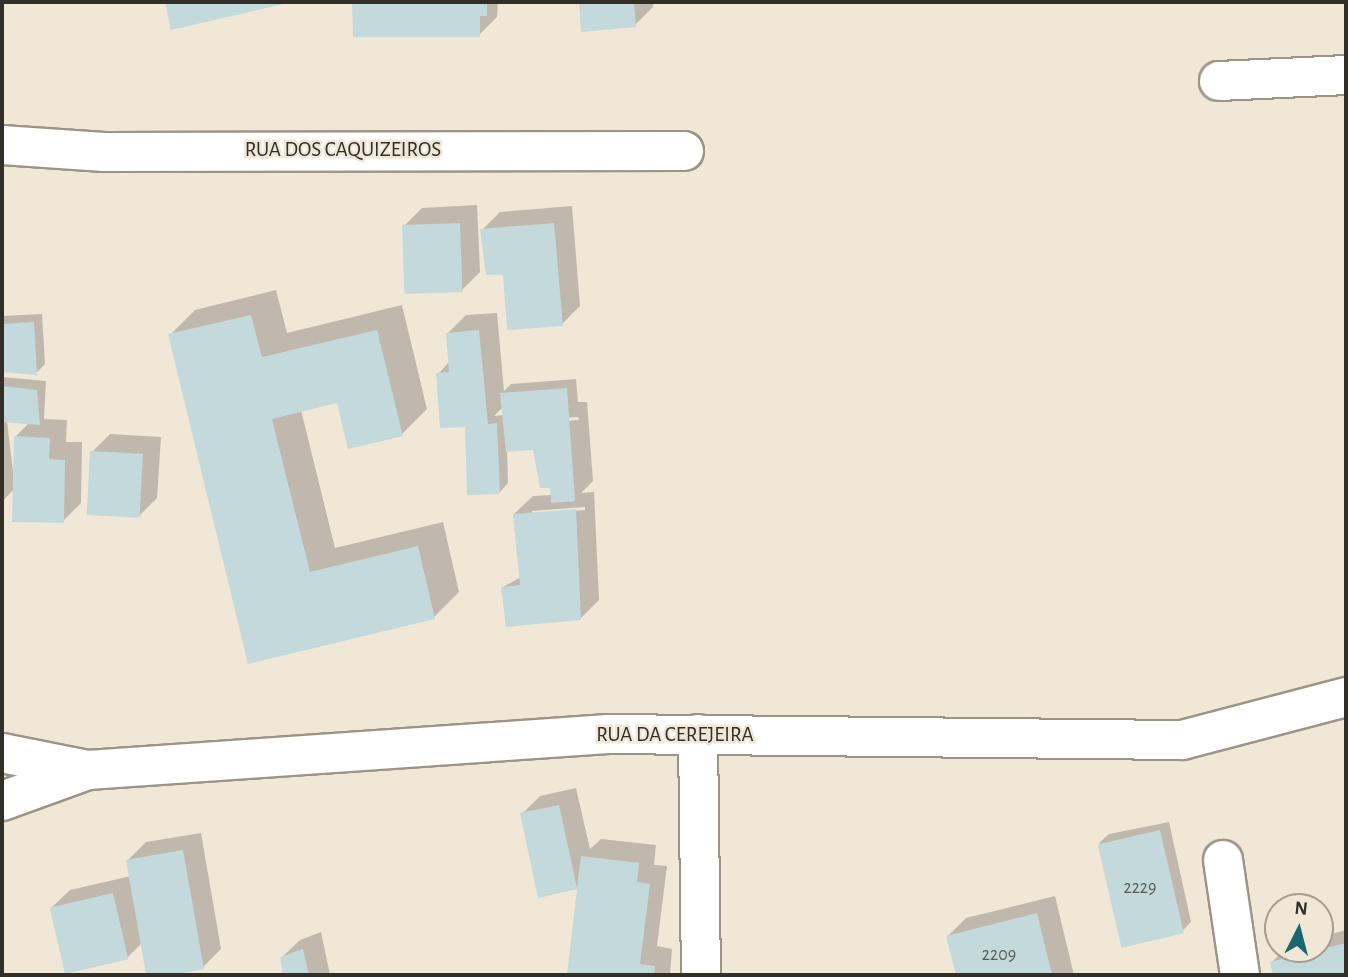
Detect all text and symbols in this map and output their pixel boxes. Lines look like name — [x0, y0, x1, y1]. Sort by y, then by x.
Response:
street label: RUA DOS CAQUIZEIROS — [245, 137, 441, 163]
street label: RUA DA CEREJEIRA — [596, 722, 754, 748]
house number: 2229 — [1123, 877, 1157, 899]
north arrow — [1264, 893, 1334, 963]
text: N — [1293, 898, 1309, 919]
house number: 2209 — [982, 944, 1016, 966]

